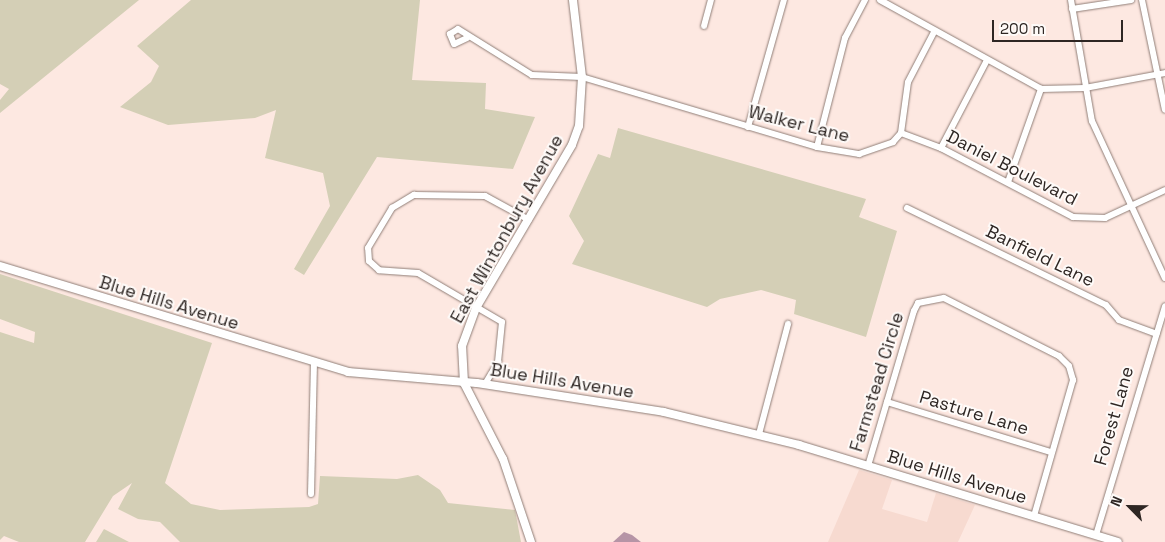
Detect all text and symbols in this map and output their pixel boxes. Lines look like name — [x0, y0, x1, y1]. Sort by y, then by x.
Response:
scale bar — [995, 10, 1126, 42]
text: 200 m — [1000, 19, 1045, 38]
street label: Walker Lane — [746, 101, 852, 147]
street label: Daniel Boulevard — [943, 126, 1081, 210]
street label: East Wintonbury Avenue — [446, 131, 568, 327]
street label: Banfield Lane — [982, 220, 1098, 292]
street label: Blue Hills Avenue — [96, 271, 242, 335]
street label: Farmstead Circle — [846, 310, 908, 454]
street label: Blue Hills Avenue — [489, 359, 635, 403]
street label: Forest Lane — [1090, 364, 1138, 468]
street label: Pasture Lane — [917, 386, 1031, 440]
street label: Blue Hills Avenue — [884, 445, 1030, 509]
north arrow — [1105, 482, 1155, 532]
text: N — [1106, 493, 1126, 509]

